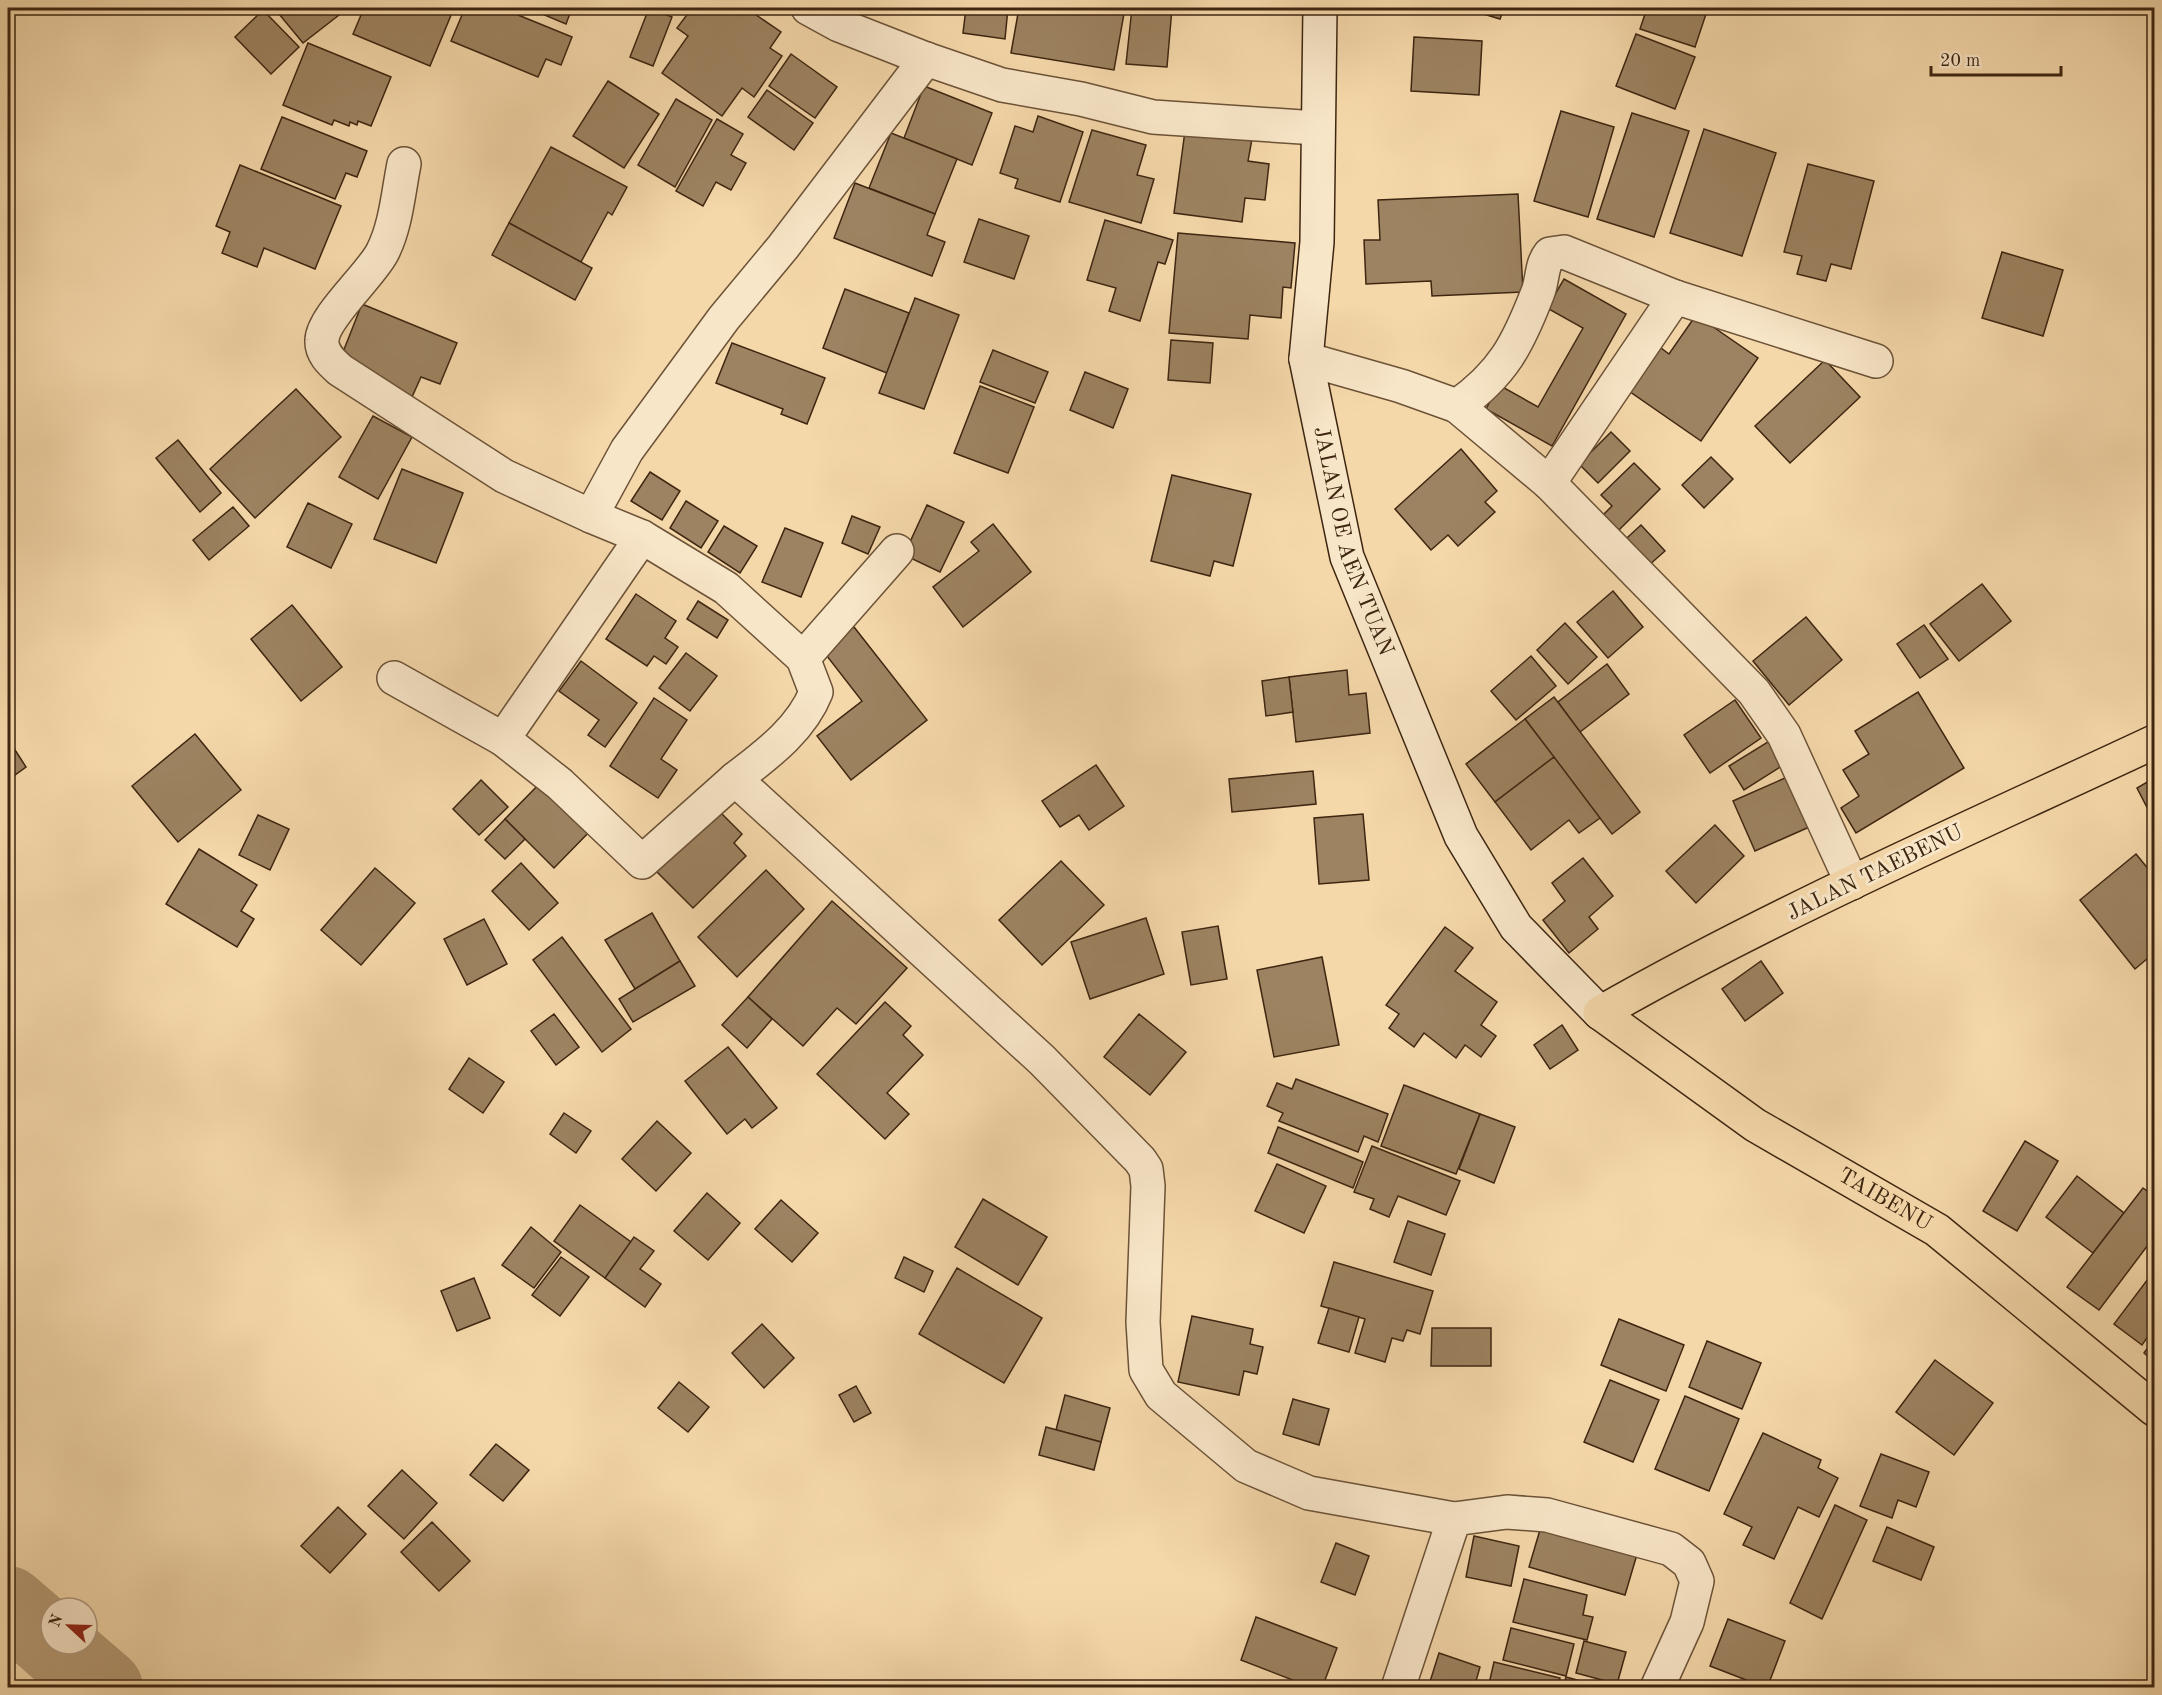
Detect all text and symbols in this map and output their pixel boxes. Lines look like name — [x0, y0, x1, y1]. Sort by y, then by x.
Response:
scale bar — [1931, 39, 2062, 77]
text: 20 m — [1940, 52, 1980, 70]
street label: JALAN OE AEN TUAN — [1309, 425, 1397, 659]
street label: JALAN TAEBENU — [1784, 821, 1966, 925]
street label: TAIBENU — [1834, 1164, 1935, 1235]
north arrow — [39, 1596, 99, 1656]
text: N — [47, 1612, 67, 1630]

